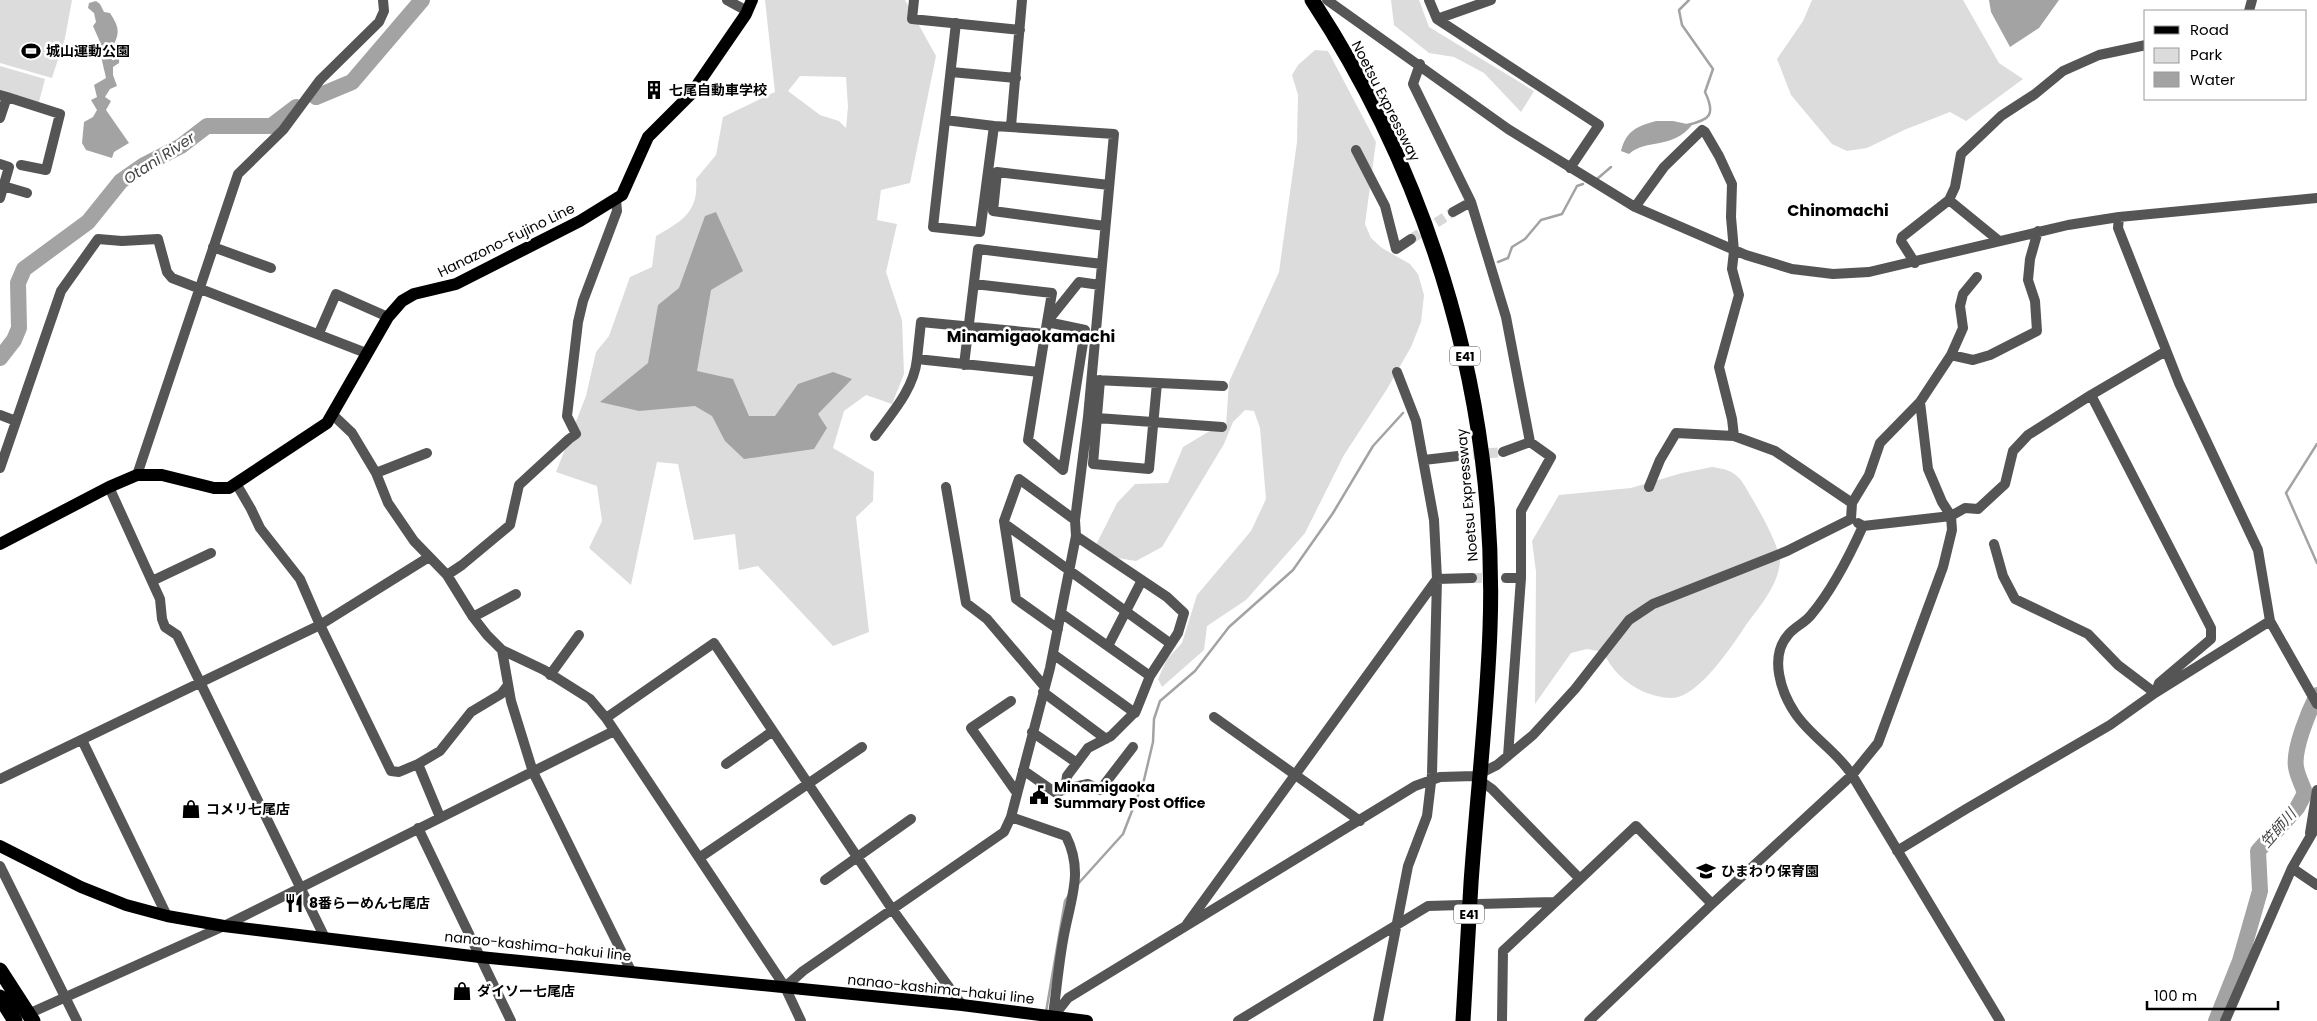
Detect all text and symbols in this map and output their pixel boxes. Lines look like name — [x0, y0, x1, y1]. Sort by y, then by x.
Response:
legend — [2144, 10, 2307, 100]
text: Road — [2190, 19, 2229, 40]
street label: Noetsu Expressway — [1347, 37, 1425, 165]
sports icon: 城山運動公園 — [20, 40, 42, 62]
place label: 城山運動公園 — [46, 41, 130, 61]
text: Park — [2190, 44, 2222, 65]
text: Water — [2190, 69, 2236, 90]
building icon: 七尾自動車学校 — [643, 79, 665, 101]
place label: 七尾自動車学校 — [669, 80, 767, 100]
water label: Otani River — [119, 127, 199, 189]
street label: Hanazono-Fujino Line — [434, 198, 578, 282]
district label: Chinomachi — [1787, 199, 1889, 222]
district label: Minamigaokamachi — [947, 325, 1115, 348]
road number: E41 — [1450, 346, 1480, 366]
street label: Noetsu Expressway — [1451, 428, 1483, 562]
place label: Minamigaoka Summary Post Office — [1054, 777, 1206, 813]
public building icon: Minamigaoka Summary Post Office — [1028, 784, 1050, 806]
shop icon: コメリ七尾店 — [180, 798, 202, 820]
place label: コメリ七尾店 — [206, 799, 290, 819]
water label: 笠師川 — [2255, 803, 2302, 852]
school or university icon: ひまわり保育園 — [1695, 860, 1717, 882]
place label: ひまわり保育園 — [1721, 861, 1819, 881]
restaurant icon: 8番らーめん七尾店 — [283, 892, 305, 914]
place label: 8番らーめん七尾店 — [309, 893, 430, 913]
road number: E41 — [1454, 904, 1484, 924]
street label: nanao-kashima-hakui line — [444, 926, 633, 966]
street label: nanao-kashima-hakui line — [847, 969, 1036, 1009]
scale bar — [2147, 978, 2278, 1010]
shop icon: ダイソー七尾店 — [451, 980, 473, 1002]
place label: ダイソー七尾店 — [477, 981, 575, 1001]
text: 100 m — [2154, 985, 2197, 1006]

